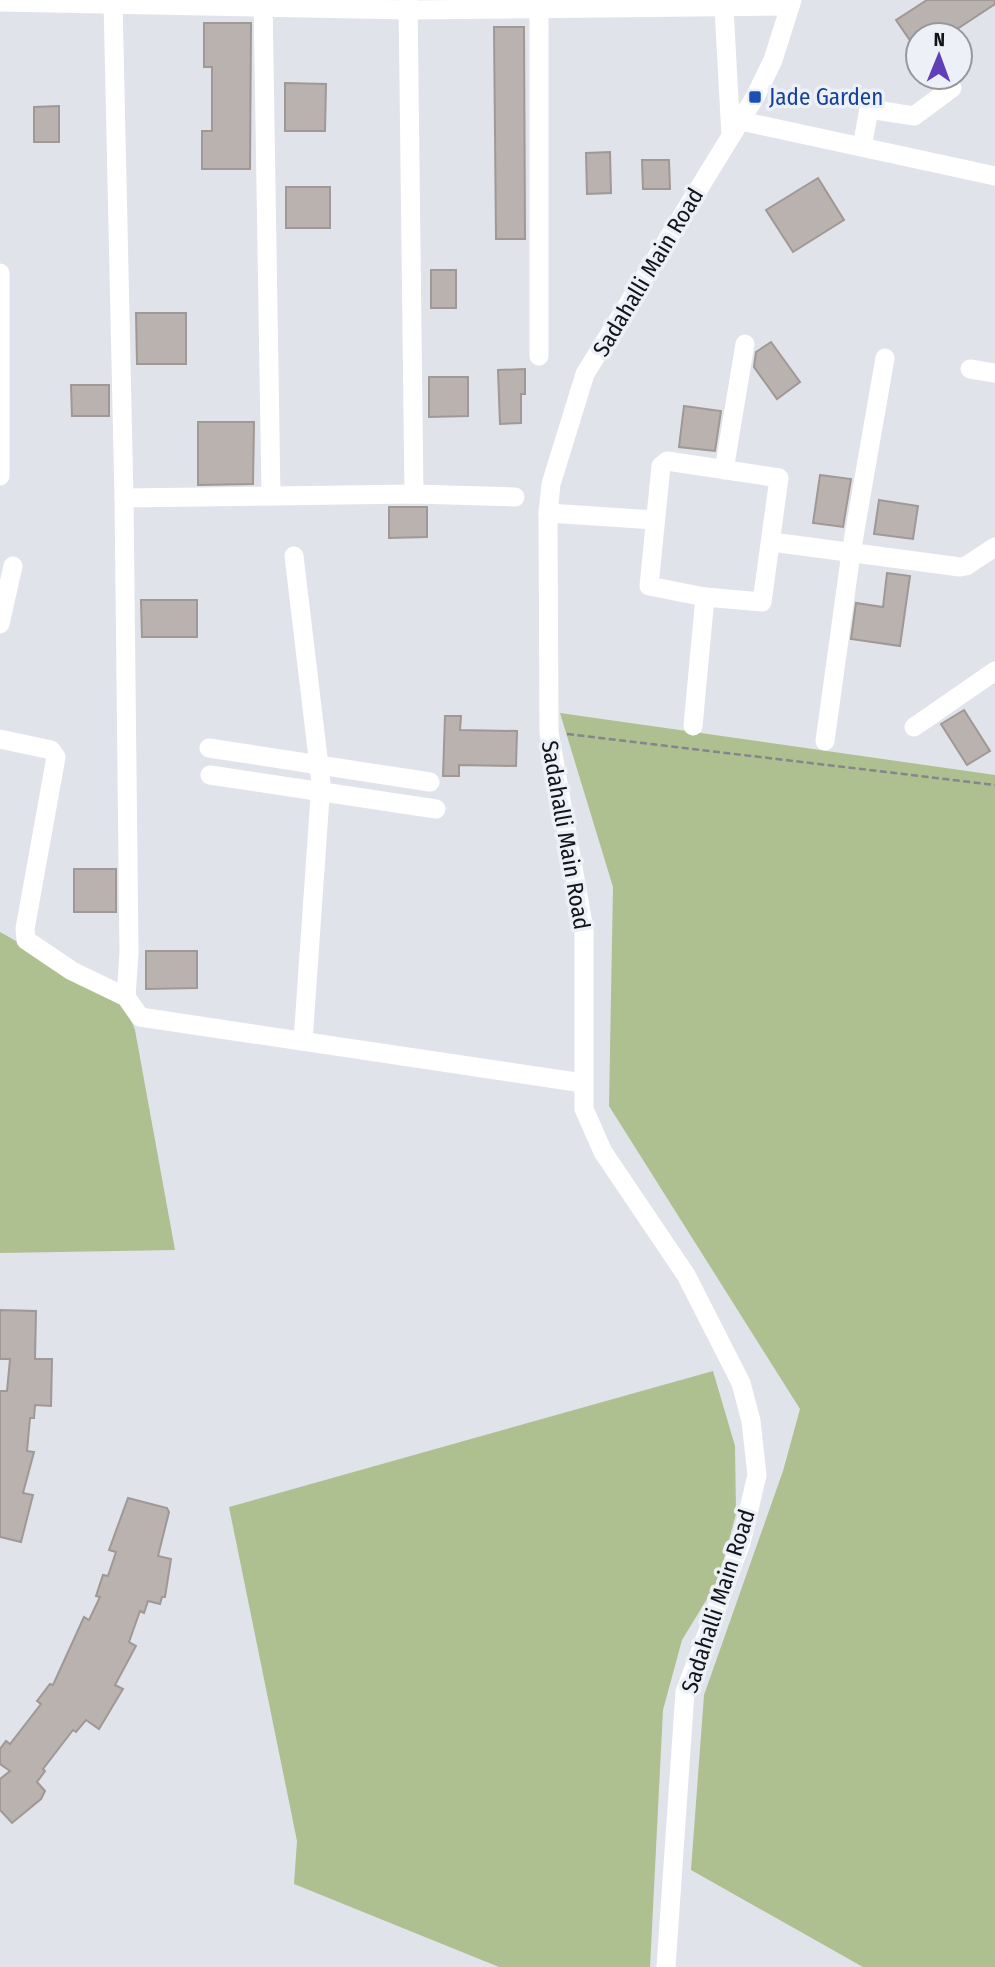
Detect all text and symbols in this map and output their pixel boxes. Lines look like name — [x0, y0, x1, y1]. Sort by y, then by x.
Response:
north arrow — [904, 21, 974, 91]
text: N — [933, 28, 945, 51]
place label: Jade Garden — [769, 83, 883, 111]
marker: Jade Garden — [747, 89, 763, 105]
street label: Sadahalli Main Road — [587, 183, 709, 361]
street label: Sadahalli Main Road — [536, 738, 596, 932]
street label: Sadahalli Main Road — [675, 1506, 761, 1696]

